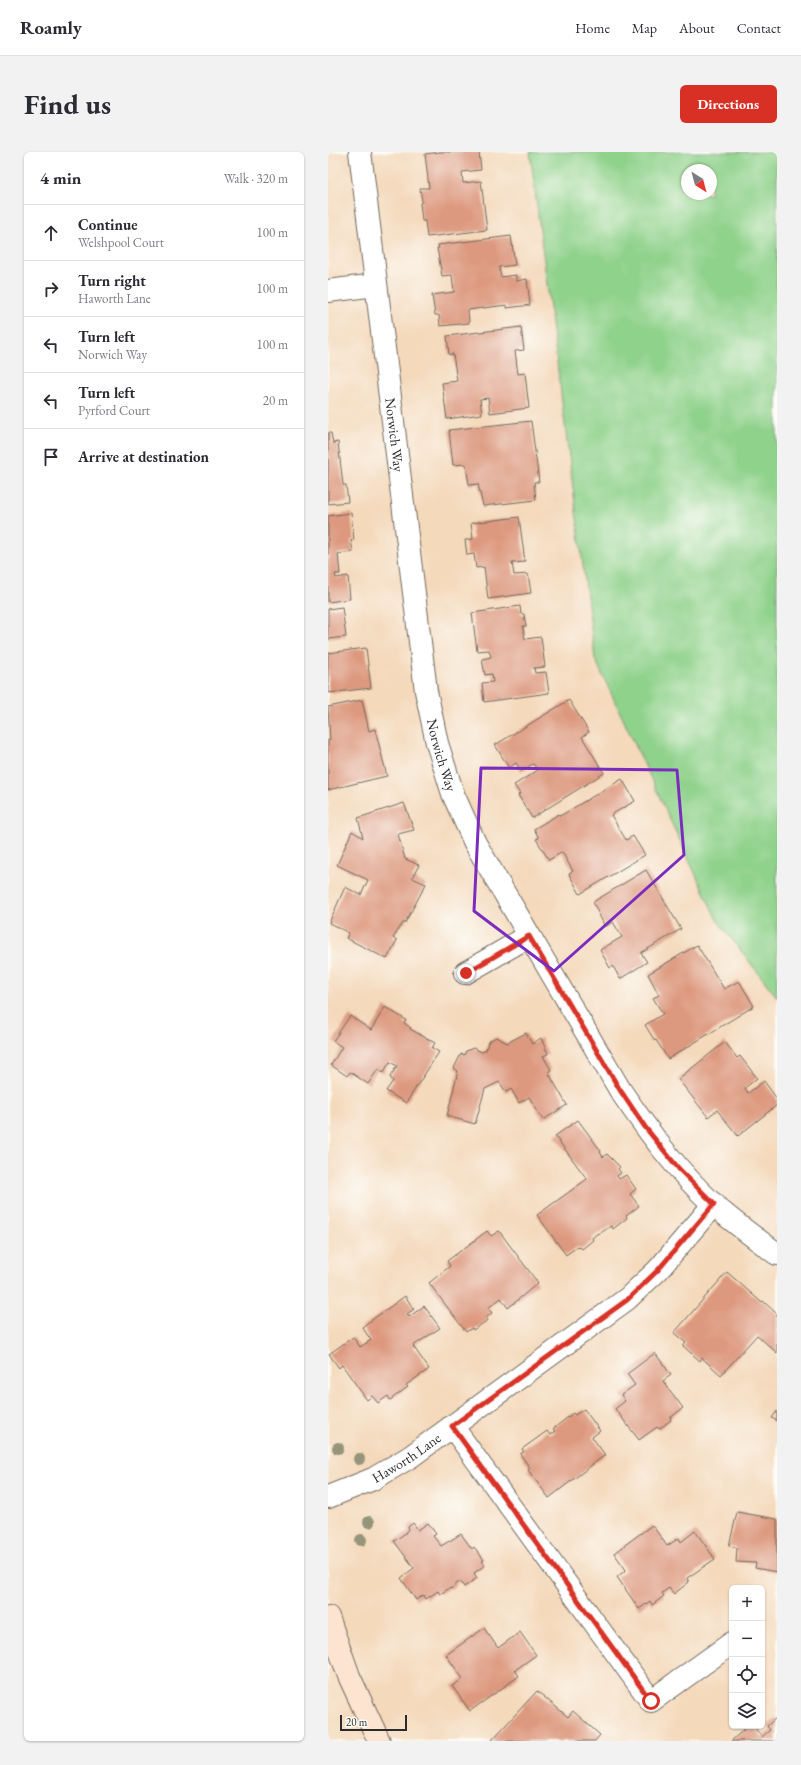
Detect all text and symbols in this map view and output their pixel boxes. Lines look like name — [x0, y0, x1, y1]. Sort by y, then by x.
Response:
text: Roamly — [20, 15, 82, 40]
text: Home — [575, 19, 610, 37]
text: Map — [632, 19, 657, 37]
text: About — [679, 19, 715, 37]
text: Contact — [737, 19, 781, 37]
button: Directions — [680, 85, 777, 123]
text: Find us — [24, 86, 111, 122]
north arrow — [681, 164, 717, 200]
text: 4 min — [40, 167, 81, 189]
text: Walk · 320 m — [224, 170, 288, 187]
text: Continue — [78, 215, 138, 234]
icon: ahead — [40, 222, 62, 244]
text: 100 m — [257, 224, 288, 241]
text: Welshpool Court — [78, 234, 164, 251]
text: Turn right — [78, 271, 146, 290]
icon: right — [40, 278, 62, 300]
text: 100 m — [257, 280, 288, 297]
text: Haworth Lane — [78, 290, 151, 307]
text: Turn left — [78, 327, 135, 346]
icon: left — [40, 334, 62, 356]
text: 100 m — [257, 336, 288, 353]
text: Norwich Way — [78, 346, 147, 363]
text: Turn left — [78, 383, 135, 402]
icon: left — [40, 390, 62, 412]
text: 20 m — [263, 392, 288, 409]
street label: Norwich Way — [381, 397, 408, 474]
text: Pyrford Court — [78, 402, 150, 419]
icon: arrive — [40, 446, 62, 468]
text: Arrive at destination — [78, 447, 209, 466]
street label: Norwich Way — [423, 717, 461, 794]
route end — [457, 964, 475, 982]
street label: Haworth Lane — [369, 1428, 445, 1487]
map controls — [729, 1585, 765, 1729]
button: + — [729, 1585, 765, 1621]
button: − — [729, 1621, 765, 1657]
button: locate — [729, 1657, 765, 1693]
route start — [642, 1692, 660, 1710]
button: layers — [729, 1693, 765, 1729]
scale bar — [340, 1713, 407, 1732]
text: 20 m — [346, 1715, 367, 1729]

